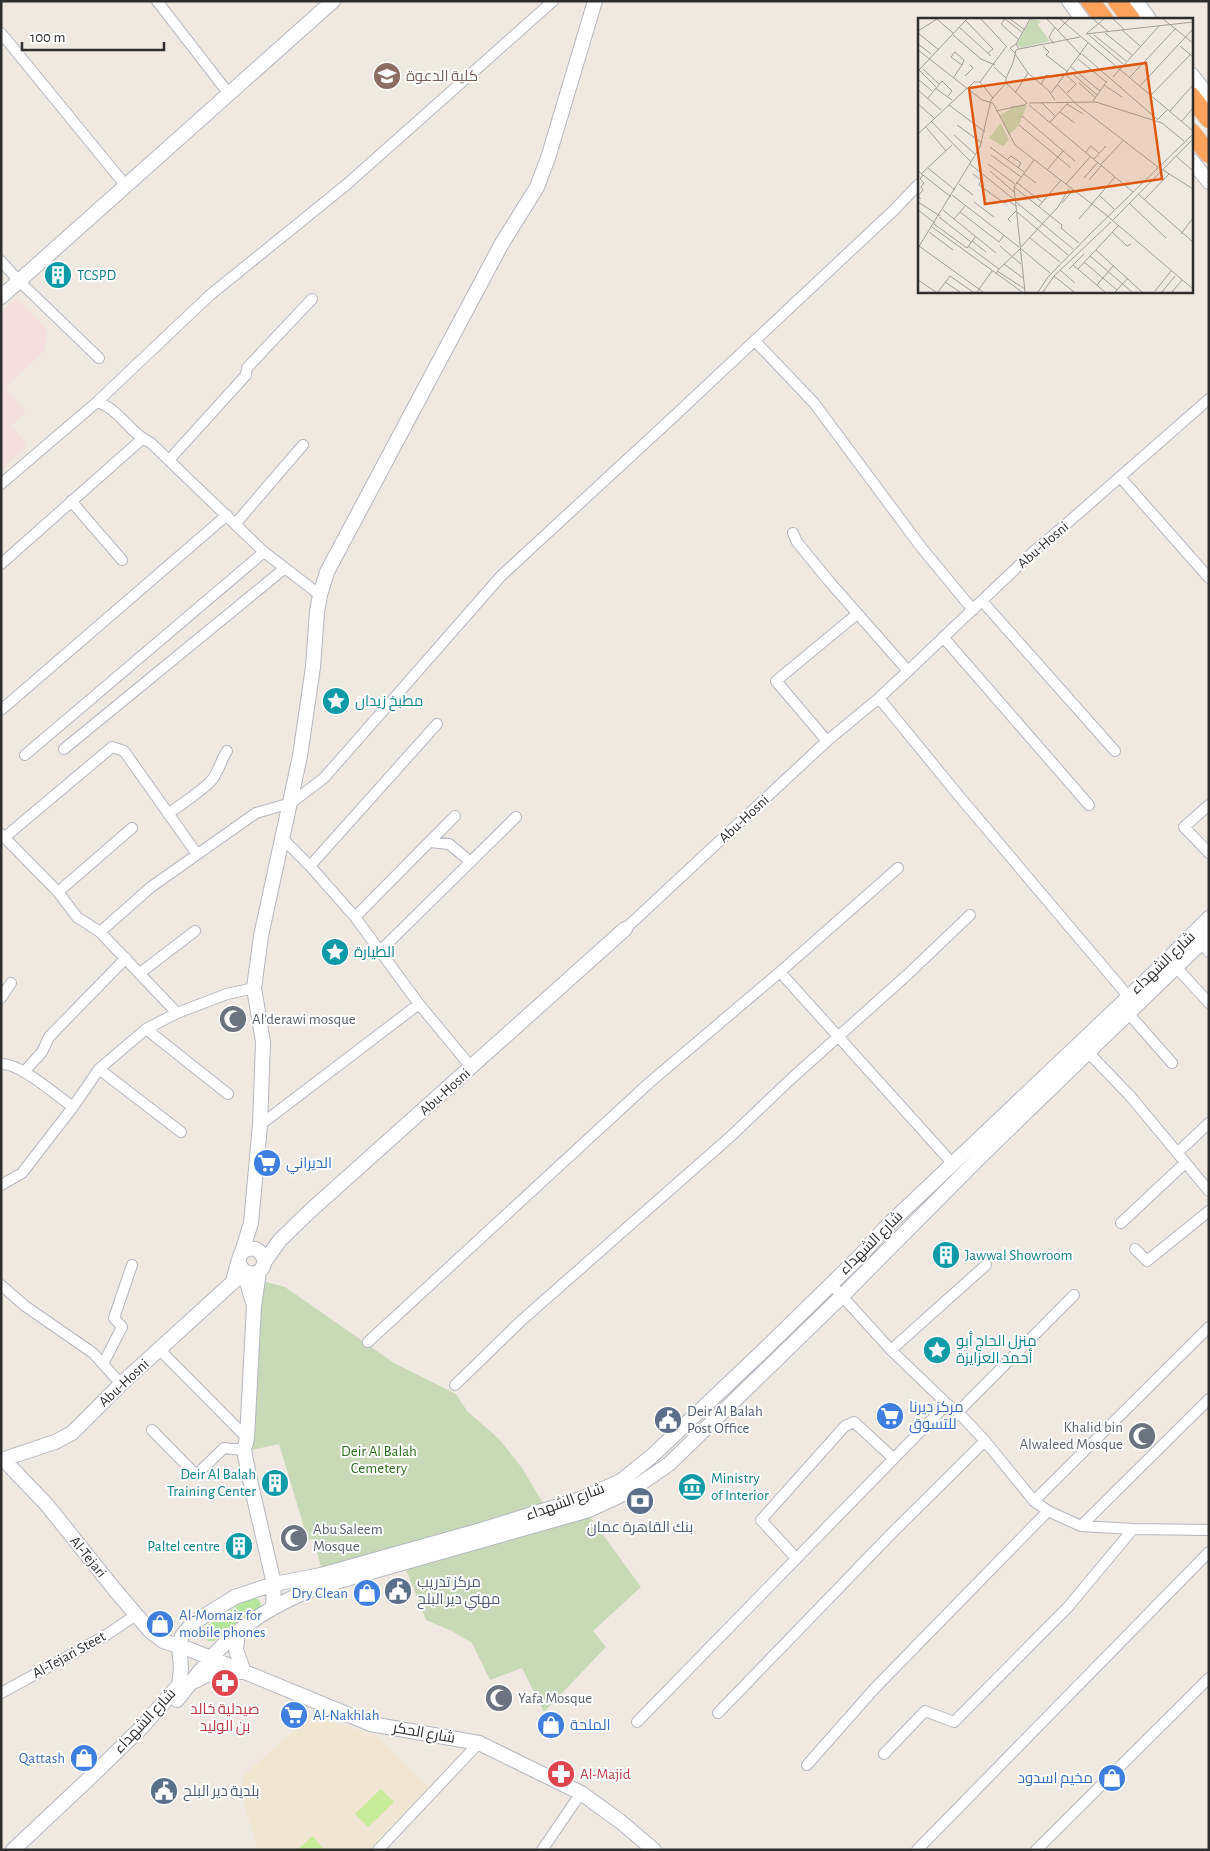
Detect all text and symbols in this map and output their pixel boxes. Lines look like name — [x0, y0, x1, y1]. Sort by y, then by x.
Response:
inset map — [918, 18, 1192, 292]
scale bar — [22, 20, 165, 52]
text: 100 m — [30, 30, 65, 45]
school or university icon: كلية الدعوة — [372, 61, 402, 91]
place label: كلية الدعوة — [406, 69, 478, 85]
building icon: TCSPD — [43, 260, 73, 290]
place label: TCSPD — [77, 268, 116, 283]
street label: Abu-Hosni — [1015, 519, 1071, 571]
place icon: مطبخ زيدان — [321, 686, 351, 716]
place label: مطبخ زيدان — [355, 694, 423, 712]
street label: Abu-Hosni — [716, 792, 772, 846]
street label: شارع الشهداء — [1127, 928, 1200, 999]
place icon: الطيارة — [320, 937, 350, 967]
place label: الطيارة — [354, 945, 395, 961]
mosque icon: Al'derawi mosque — [218, 1004, 248, 1034]
place label: Al'derawi mosque — [252, 1012, 356, 1027]
street label: Abu-Hosni — [417, 1066, 473, 1118]
supermarket icon: الديراني — [252, 1148, 282, 1178]
place label: الديراني — [286, 1156, 332, 1175]
street label: شارع الشهداء — [836, 1208, 908, 1280]
building icon: Jawwal Showroom — [931, 1240, 961, 1270]
place label: Jawwal Showroom — [965, 1248, 1073, 1263]
place label: منزل الحاج أبو أحمد العزايزة — [956, 1331, 1037, 1367]
place icon: منزل الحاج أبو أحمد العزايزة — [922, 1335, 952, 1365]
street label: Abu-Hosni — [96, 1356, 152, 1410]
place label: مركز ديرنا للتسوق — [909, 1400, 964, 1434]
supermarket icon: مركز ديرنا للتسوق — [875, 1401, 905, 1431]
place label: Deir Al Balah Post Office — [687, 1404, 763, 1436]
public building icon: Deir Al Balah Post Office — [653, 1405, 683, 1435]
place label: Khalid bin Alwaleed Mosque — [1019, 1420, 1123, 1452]
mosque icon: Khalid bin Alwaleed Mosque — [1127, 1421, 1157, 1451]
park label: Deir Al Balah Cemetery — [341, 1444, 417, 1476]
place label: Deir Al Balah Training Center — [167, 1467, 256, 1499]
building icon: Deir Al Balah Training Center — [260, 1468, 290, 1498]
place label: Ministry of Interior — [711, 1471, 769, 1503]
museum icon: Ministry of Interior — [677, 1472, 707, 1502]
street label: شارع الشهداء — [523, 1480, 607, 1526]
bank icon: بنك القاهرة عمان — [625, 1486, 655, 1516]
place label: بنك القاهرة عمان — [587, 1520, 693, 1537]
place label: Abu Saleem Mosque — [313, 1522, 383, 1554]
mosque icon: Abu Saleem Mosque — [279, 1523, 309, 1553]
building icon: Paltel centre — [224, 1531, 254, 1561]
street label: Al-Tejari — [67, 1533, 109, 1581]
place label: Paltel centre — [147, 1539, 220, 1554]
place label: مركز تدريب مهني دير البلح — [417, 1575, 501, 1611]
public building icon: مركز تدريب مهني دير البلح — [383, 1576, 413, 1606]
shop icon: Dry Clean — [352, 1578, 382, 1608]
place label: Dry Clean — [291, 1586, 348, 1601]
place label: Al-Momaiz for mobile phones — [179, 1608, 266, 1640]
shop icon: Al-Momaiz for mobile phones — [145, 1609, 175, 1639]
street label: Al-Tejari Steet — [30, 1629, 108, 1681]
pharmacy icon: صيدلية خالد بن الوليد — [210, 1668, 240, 1698]
mosque icon: Yafa Mosque — [484, 1683, 514, 1713]
street label: شارع الشهداء — [111, 1685, 181, 1758]
place label: Yafa Mosque — [518, 1691, 592, 1706]
supermarket icon: Al-Nakhlah — [279, 1700, 309, 1730]
place label: صيدلية خالد بن الوليد — [190, 1702, 260, 1736]
place label: Al-Nakhlah — [313, 1708, 379, 1723]
shop icon: الملحة — [536, 1710, 566, 1740]
place label: الملحة — [570, 1718, 611, 1733]
street label: شارع الحكر — [390, 1719, 457, 1749]
shop icon: Qattash — [69, 1743, 99, 1773]
place label: Qattash — [19, 1751, 65, 1766]
pharmacy icon: Al-Majid — [546, 1759, 576, 1789]
shop icon: مخيم اسدود — [1097, 1763, 1127, 1793]
place label: Al-Majid — [580, 1767, 631, 1782]
place label: مخيم اسدود — [1018, 1771, 1093, 1788]
public building icon: بلدية دير البلح — [149, 1776, 179, 1806]
place label: بلدية دير البلح — [183, 1784, 260, 1802]

